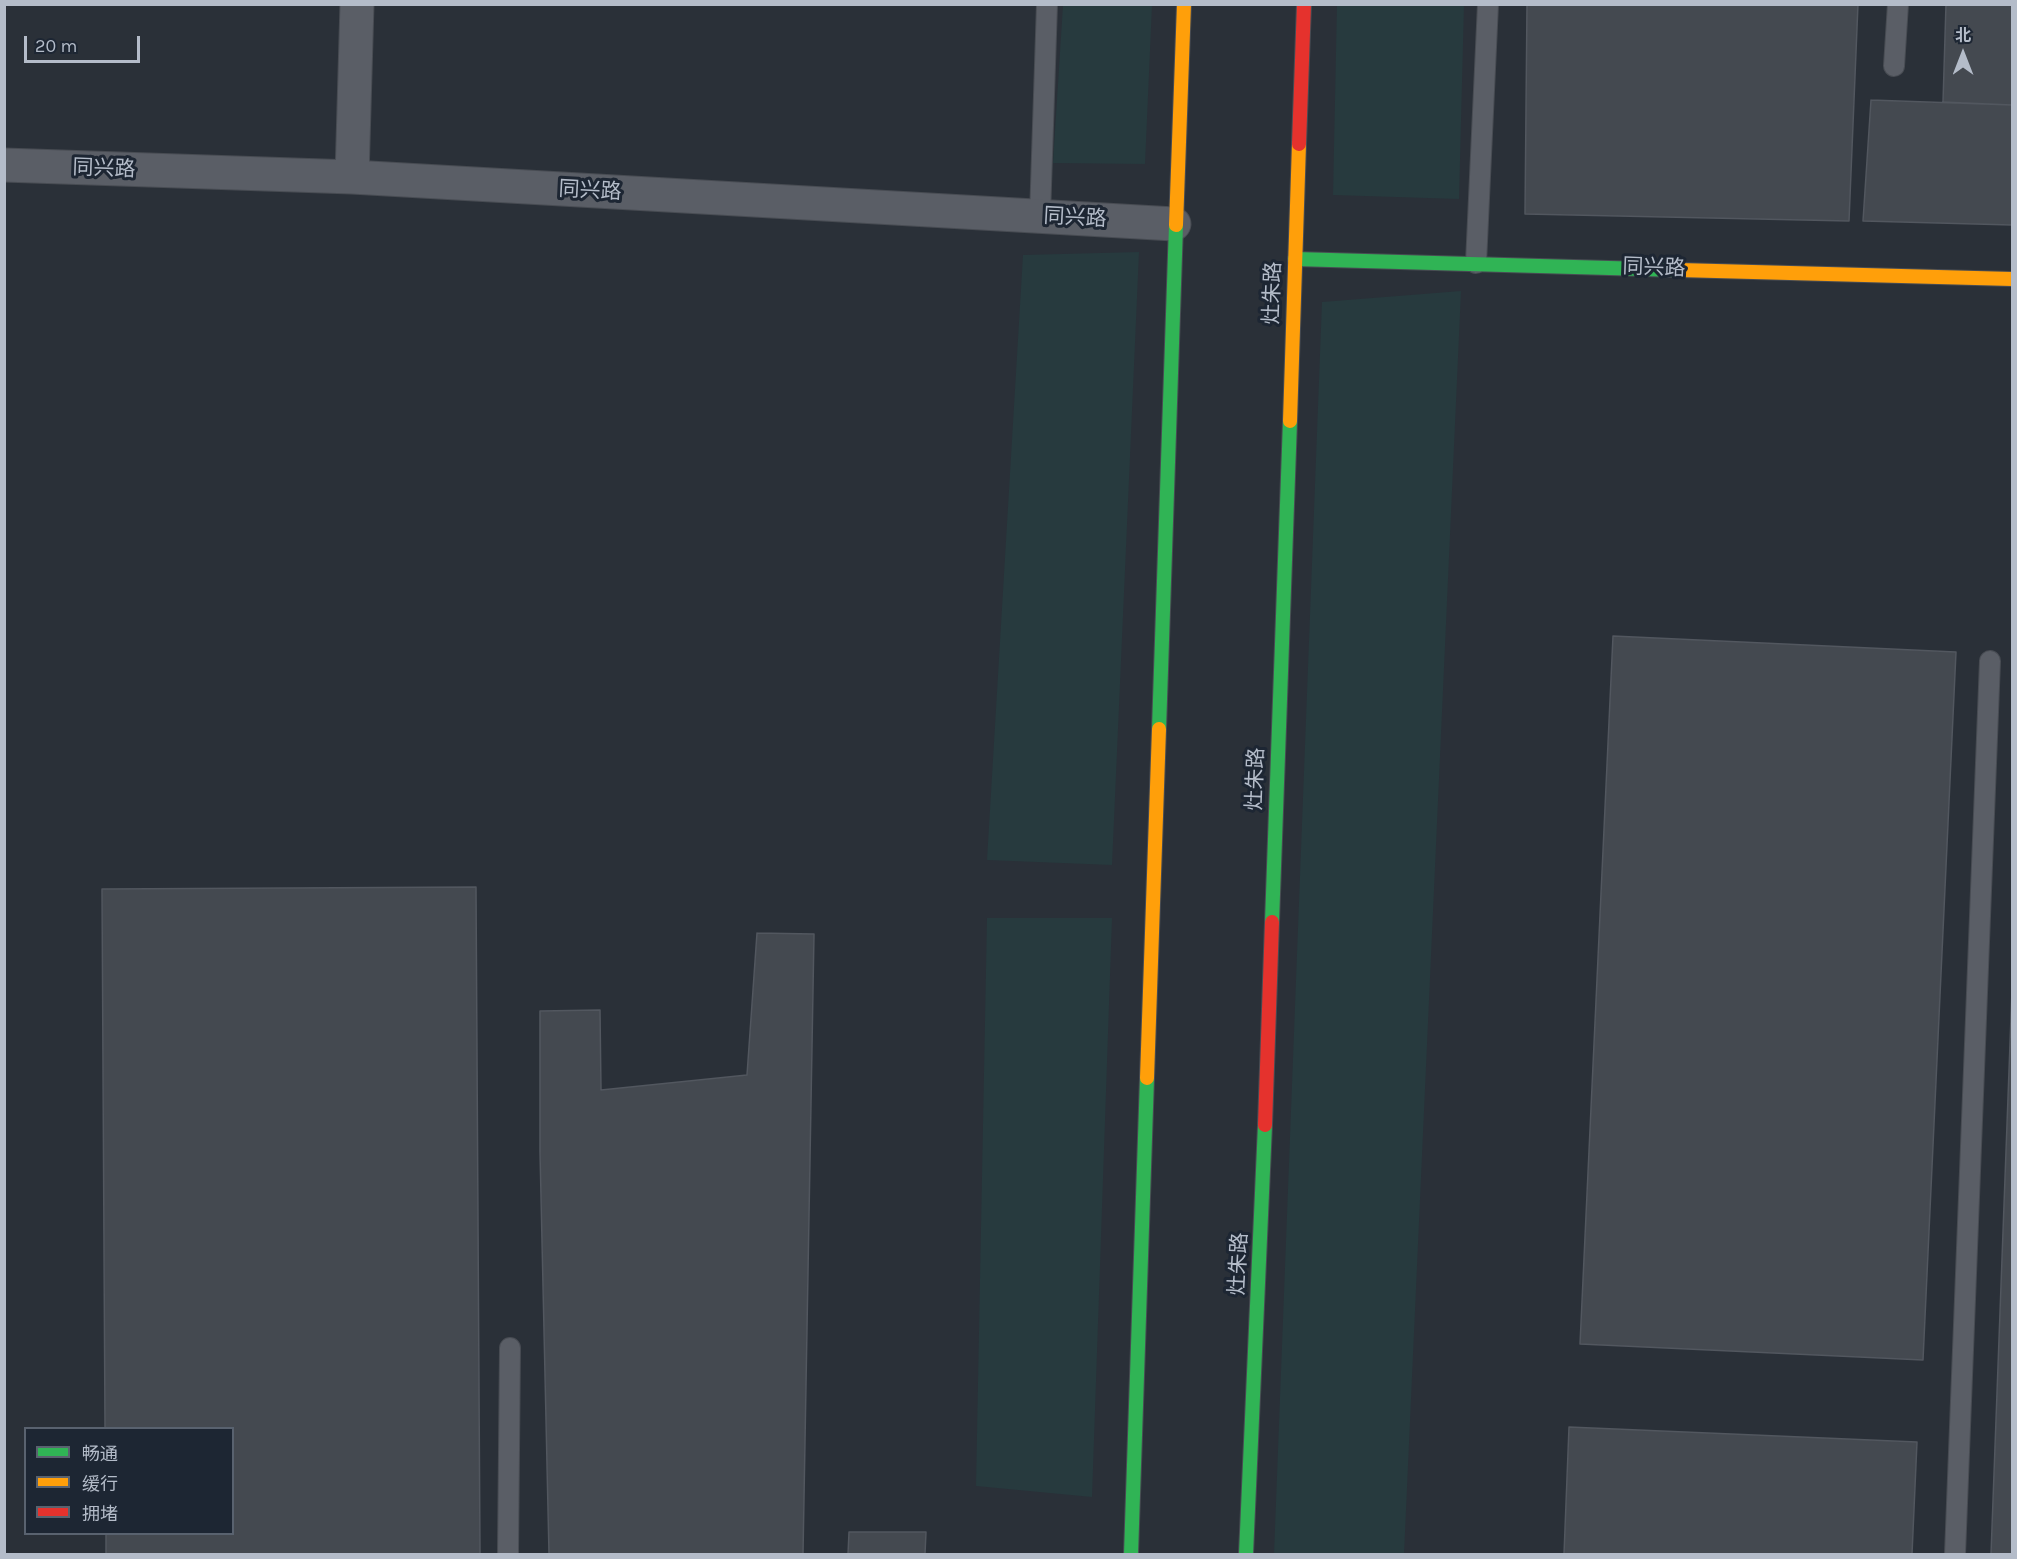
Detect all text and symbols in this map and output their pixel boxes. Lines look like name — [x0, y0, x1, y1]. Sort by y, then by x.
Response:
scale bar — [27, 24, 142, 62]
north arrow — [1933, 24, 1993, 84]
text: 北 — [1955, 26, 1971, 45]
text: 20 m — [35, 35, 77, 57]
street label: 同兴路 — [72, 155, 136, 183]
street label: 同兴路 — [558, 177, 622, 205]
street label: 同兴路 — [1043, 204, 1107, 232]
street label: 同兴路 — [1622, 254, 1686, 282]
street label: 灶朱路 — [1259, 261, 1287, 325]
street label: 灶朱路 — [1242, 747, 1270, 811]
street label: 灶朱路 — [1225, 1232, 1253, 1296]
legend — [24, 1427, 234, 1535]
text: 畅通 — [82, 1443, 118, 1465]
text: 缓行 — [82, 1473, 118, 1495]
text: 拥堵 — [82, 1503, 118, 1525]

